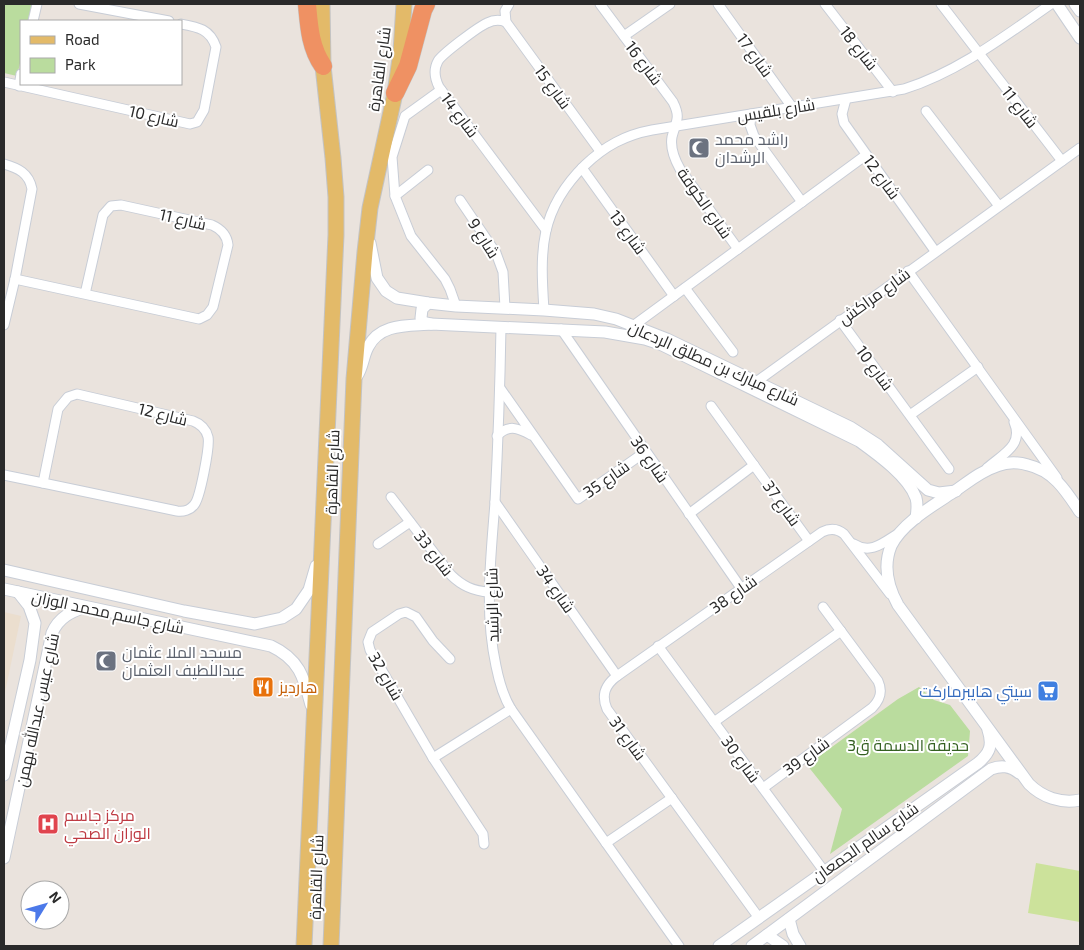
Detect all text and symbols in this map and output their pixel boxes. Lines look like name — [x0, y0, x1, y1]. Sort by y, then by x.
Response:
legend — [20, 20, 182, 85]
street label: شارع 18 — [834, 22, 882, 75]
street label: شارع القاهرة — [363, 25, 397, 113]
street label: شارع 17 — [731, 29, 778, 82]
text: Road — [65, 30, 100, 48]
street label: شارع 16 — [619, 37, 667, 90]
text: Park — [65, 55, 96, 73]
street label: شارع 15 — [529, 61, 576, 114]
street label: شارع 11 — [996, 82, 1042, 133]
street label: شارع 14 — [435, 89, 483, 142]
street label: شارع بلقيس — [736, 94, 817, 128]
street label: شارع 10 — [127, 101, 181, 133]
place label: راشد محمد الرشدان — [715, 129, 788, 168]
mosque icon: راشد محمد الرشدان — [687, 136, 711, 160]
street label: شارع 12 — [858, 151, 905, 204]
street label: شارع الكوفة — [672, 164, 737, 243]
street label: شارع 11 — [157, 204, 208, 236]
street label: شارع 13 — [604, 206, 651, 259]
street label: شارع 9 — [462, 214, 504, 263]
street label: شارع مراكش — [834, 263, 915, 330]
street label: شارع مبارك بن مطلق الردعان — [625, 316, 802, 412]
street label: شارع 10 — [850, 342, 898, 396]
street label: شارع 12 — [136, 398, 190, 432]
street label: شارع القاهرة — [321, 429, 345, 515]
street label: شارع 36 — [625, 432, 673, 487]
street label: شارع 35 — [579, 456, 634, 504]
street label: شارع 37 — [757, 476, 805, 531]
street label: شارع 33 — [408, 526, 458, 581]
street label: شارع 34 — [531, 561, 579, 618]
street label: شارع الرشيد — [481, 568, 505, 642]
street label: شارع 38 — [705, 571, 762, 619]
street label: شارع جاسم محمد الوزان — [29, 586, 186, 640]
street label: شارع عيس عبدالله بهمن — [11, 631, 65, 789]
place label: مسجد الملا عثمان عبداللطيف العثمان — [122, 642, 245, 681]
street label: شارع 32 — [362, 648, 408, 705]
mosque icon: مسجد الملا عثمان عبداللطيف العثمان — [94, 649, 118, 673]
restaurant icon: هارديز — [251, 675, 275, 699]
place label: هارديز — [278, 677, 317, 697]
supermarket icon: سيتي هايبرماركت — [1036, 679, 1060, 703]
place label: سيتي هايبرماركت — [919, 681, 1032, 705]
street label: شارع 31 — [604, 712, 651, 765]
street label: شارع 30 — [716, 732, 765, 788]
street label: شارع 39 — [779, 732, 834, 781]
park label: حديقة الدسمة ق3 — [847, 735, 969, 756]
street label: شارع سالم الجمعان — [808, 798, 923, 888]
place label: مركز جاسم الوزان الصحي — [64, 805, 151, 847]
hospital icon: مركز جاسم الوزان الصحي — [36, 812, 60, 836]
street label: شارع القاهرة — [305, 834, 329, 920]
north arrow — [20, 880, 70, 930]
text: N — [46, 888, 66, 906]

